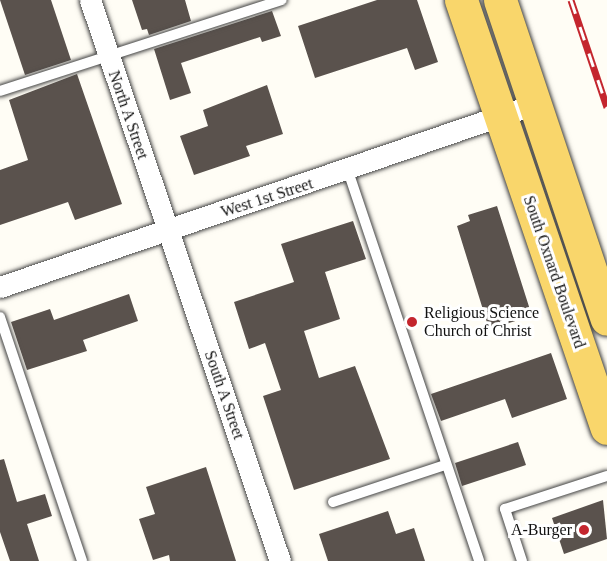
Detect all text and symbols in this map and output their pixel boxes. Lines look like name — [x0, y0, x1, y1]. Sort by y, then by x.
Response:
street label: North A Street — [104, 67, 152, 163]
street label: West 1st Street — [219, 174, 315, 222]
street label: South Oxnard Boulevard — [519, 193, 589, 351]
place label: Religious Science Church of Christ — [424, 303, 539, 341]
marker: Religious Science Church of Christ — [405, 315, 419, 329]
street label: South A Street — [200, 347, 248, 443]
place label: A-Burger — [511, 520, 572, 540]
marker: A-Burger — [577, 523, 591, 537]

